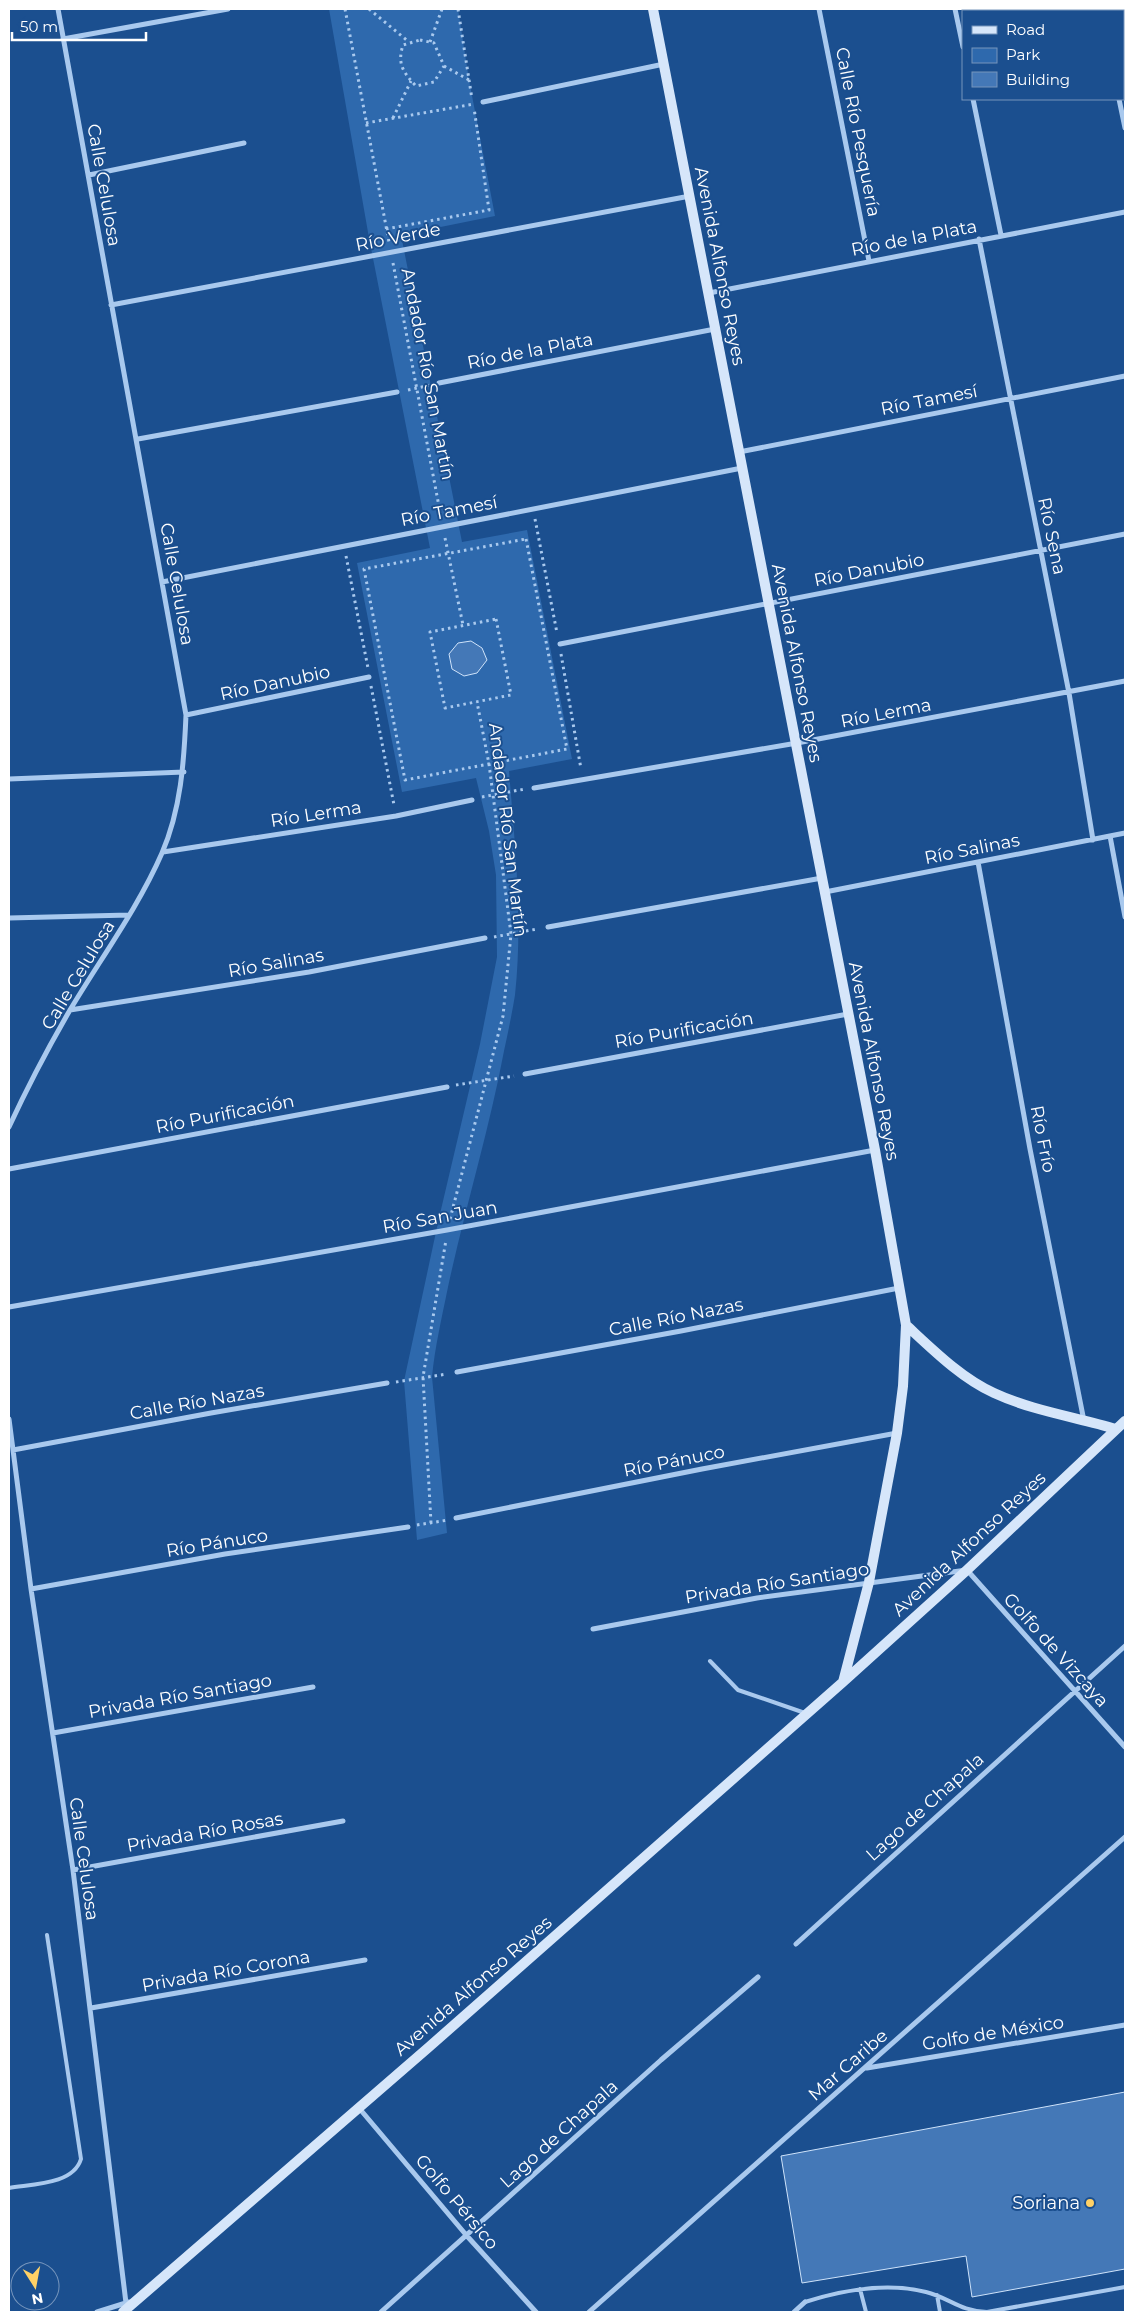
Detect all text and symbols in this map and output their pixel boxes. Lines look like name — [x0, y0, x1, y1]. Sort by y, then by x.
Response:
scale bar — [12, 10, 146, 42]
legend — [962, 10, 1124, 100]
text: 50 m — [20, 17, 58, 36]
text: Road — [1006, 20, 1045, 39]
street label: Calle Río Pesquería — [831, 45, 885, 219]
text: Park — [1006, 45, 1040, 64]
text: Building — [1006, 70, 1070, 89]
street label: Calle Celulosa — [82, 122, 126, 248]
street label: Avenida Alfonso Reyes — [690, 165, 750, 368]
street label: Río de la Plata — [849, 215, 979, 261]
street label: Río Verde — [354, 218, 443, 256]
street label: Andador Río San Martín — [397, 266, 459, 482]
street label: Río de la Plata — [465, 328, 595, 374]
street label: Río Tamesí — [879, 380, 980, 420]
street label: Río Tamesí — [399, 491, 500, 531]
street label: Río Sena — [1033, 495, 1071, 577]
street label: Calle Celulosa — [155, 521, 199, 647]
street label: Río Danubio — [812, 549, 926, 591]
street label: Avenida Alfonso Reyes — [767, 562, 827, 765]
street label: Río Danubio — [218, 661, 332, 705]
street label: Río Lerma — [839, 693, 933, 733]
street label: Andador Río San Martín — [484, 722, 532, 938]
street label: Río Lerma — [269, 796, 363, 832]
street label: Río Salinas — [922, 829, 1022, 869]
street label: Calle Celulosa — [37, 916, 119, 1034]
street label: Río Salinas — [226, 944, 326, 982]
street label: Avenida Alfonso Reyes — [844, 960, 904, 1163]
street label: Río Purificación — [613, 1007, 755, 1053]
street label: Río Purificación — [154, 1090, 296, 1138]
street label: Río Frío — [1026, 1103, 1060, 1175]
street label: Río San Juan — [381, 1196, 499, 1238]
street label: Calle Río Nazas — [607, 1293, 745, 1341]
street label: Calle Río Nazas — [128, 1379, 266, 1425]
street label: Río Pánuco — [622, 1440, 726, 1482]
street label: Avenida Alfonso Reyes — [888, 1467, 1051, 1621]
street label: Río Pánuco — [165, 1524, 269, 1562]
street label: Privada Río Santiago — [683, 1558, 871, 1608]
street label: Golfo de Vizcaya — [999, 1588, 1113, 1712]
street label: Privada Río Santiago — [86, 1669, 274, 1723]
street label: Lago de Chapala — [861, 1748, 989, 1866]
street label: Calle Celulosa — [64, 1796, 104, 1922]
street label: Privada Río Rosas — [125, 1807, 285, 1857]
street label: Avenida Alfonso Reyes — [389, 1911, 557, 2061]
street label: Privada Río Corona — [140, 1945, 312, 1997]
street label: Golfo de México — [921, 2011, 1065, 2055]
street label: Mar Caribe — [804, 2024, 892, 2105]
street label: Lago de Chapala — [495, 2075, 623, 2193]
street label: Golfo Pérsico — [411, 2150, 503, 2254]
place label: Soriana — [1012, 2192, 1080, 2214]
marker: Soriana — [1084, 2197, 1096, 2209]
north arrow — [10, 2261, 60, 2311]
text: N — [30, 2289, 45, 2309]

